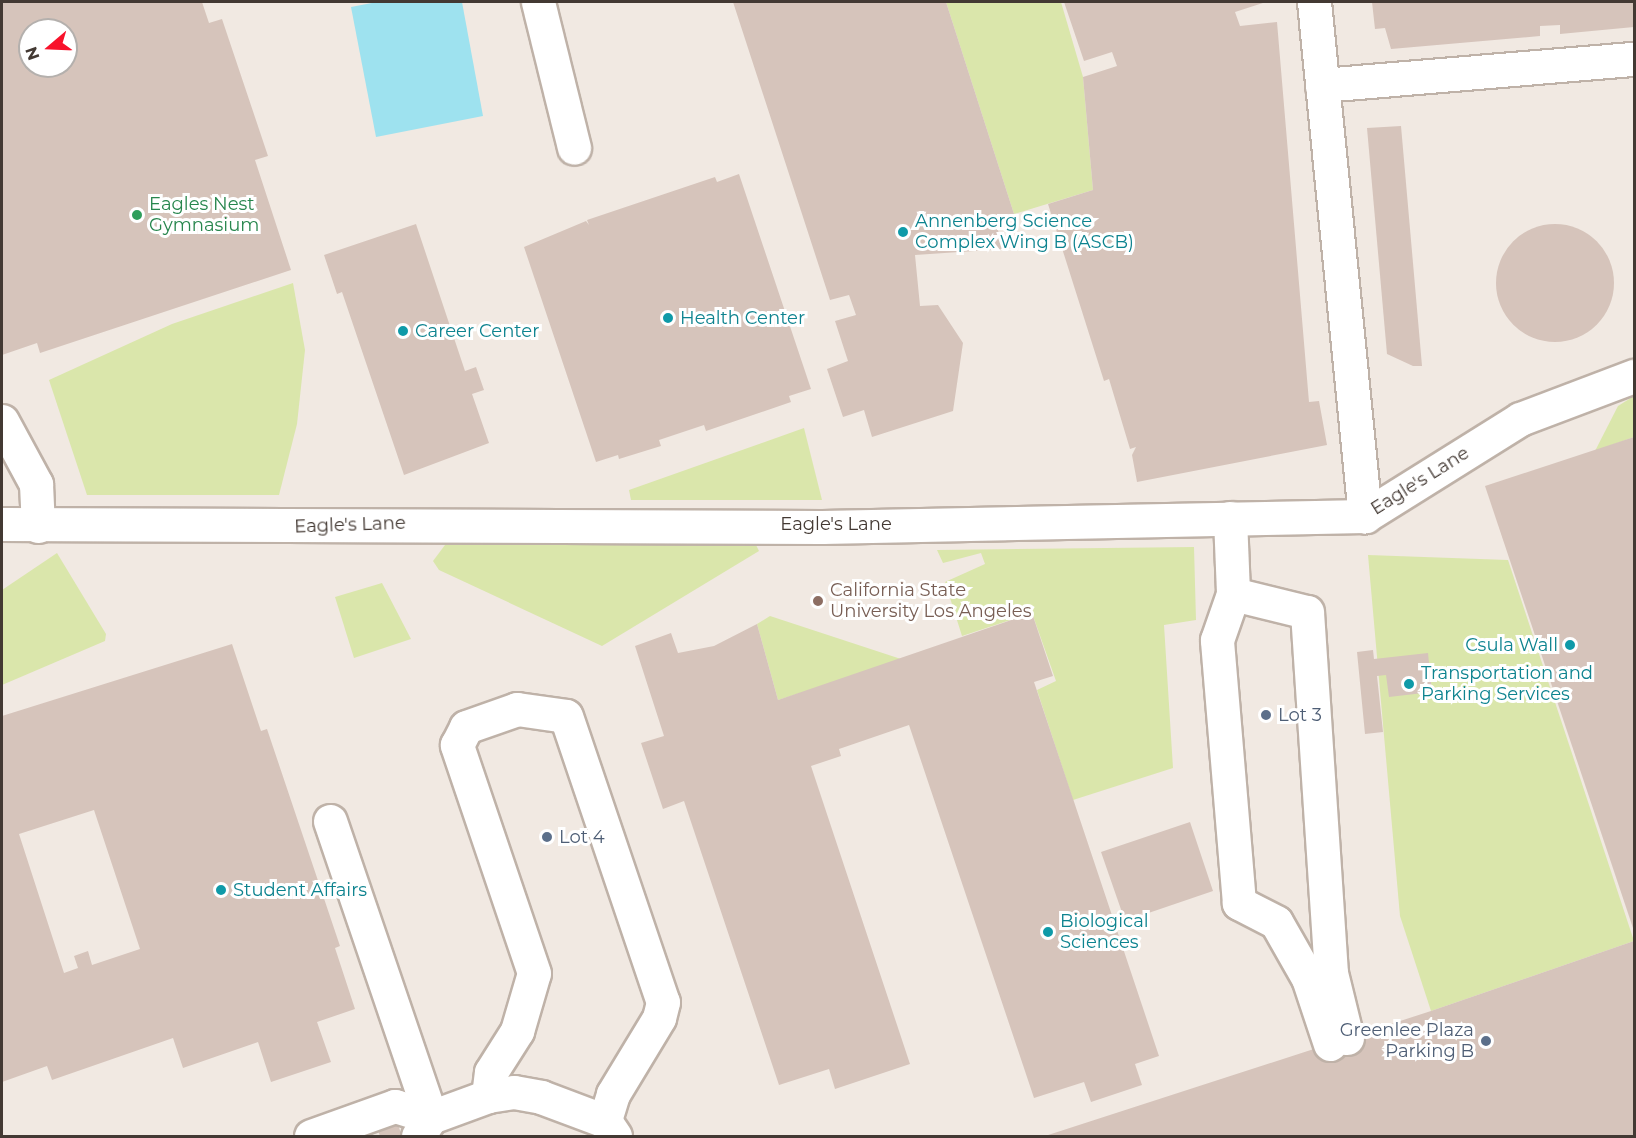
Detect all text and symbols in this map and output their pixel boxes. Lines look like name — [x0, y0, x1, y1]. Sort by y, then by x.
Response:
north arrow — [18, 18, 78, 78]
text: N — [21, 44, 43, 63]
place label: Eagles Nest Gymnasium — [149, 194, 259, 236]
marker: Eagles Nest Gymnasium — [130, 208, 144, 222]
place label: Annenberg Science Complex Wing B (ASCB) — [915, 211, 1134, 254]
marker: Annenberg Science Complex Wing B (ASCB) — [896, 225, 910, 239]
place label: Health Center — [680, 307, 805, 329]
marker: Health Center — [661, 311, 675, 325]
place label: Career Center — [415, 320, 539, 342]
marker: Career Center — [396, 324, 410, 338]
street label: Eagle's Lane — [1367, 442, 1473, 520]
street label: Eagle's Lane — [294, 512, 406, 538]
street label: Eagle's Lane — [780, 513, 892, 535]
place label: California State University Los Angeles — [830, 580, 1031, 622]
marker: California State University Los Angeles — [811, 594, 825, 608]
place label: Csula Wall — [1465, 634, 1558, 656]
marker: Csula Wall — [1563, 638, 1577, 652]
place label: Transportation and Parking Services — [1421, 663, 1593, 706]
marker: Transportation and Parking Services — [1402, 677, 1416, 691]
place label: Lot 3 — [1278, 704, 1322, 726]
marker: Lot 3 — [1259, 708, 1273, 722]
place label: Lot 4 — [559, 826, 605, 848]
marker: Lot 4 — [540, 830, 554, 844]
place label: Student Affairs — [233, 879, 367, 901]
marker: Student Affairs — [214, 883, 228, 897]
place label: Biological Sciences — [1060, 911, 1149, 954]
marker: Biological Sciences — [1041, 925, 1055, 939]
place label: Greenlee Plaza Parking B — [1340, 1020, 1474, 1062]
marker: Greenlee Plaza Parking B — [1479, 1034, 1493, 1048]

